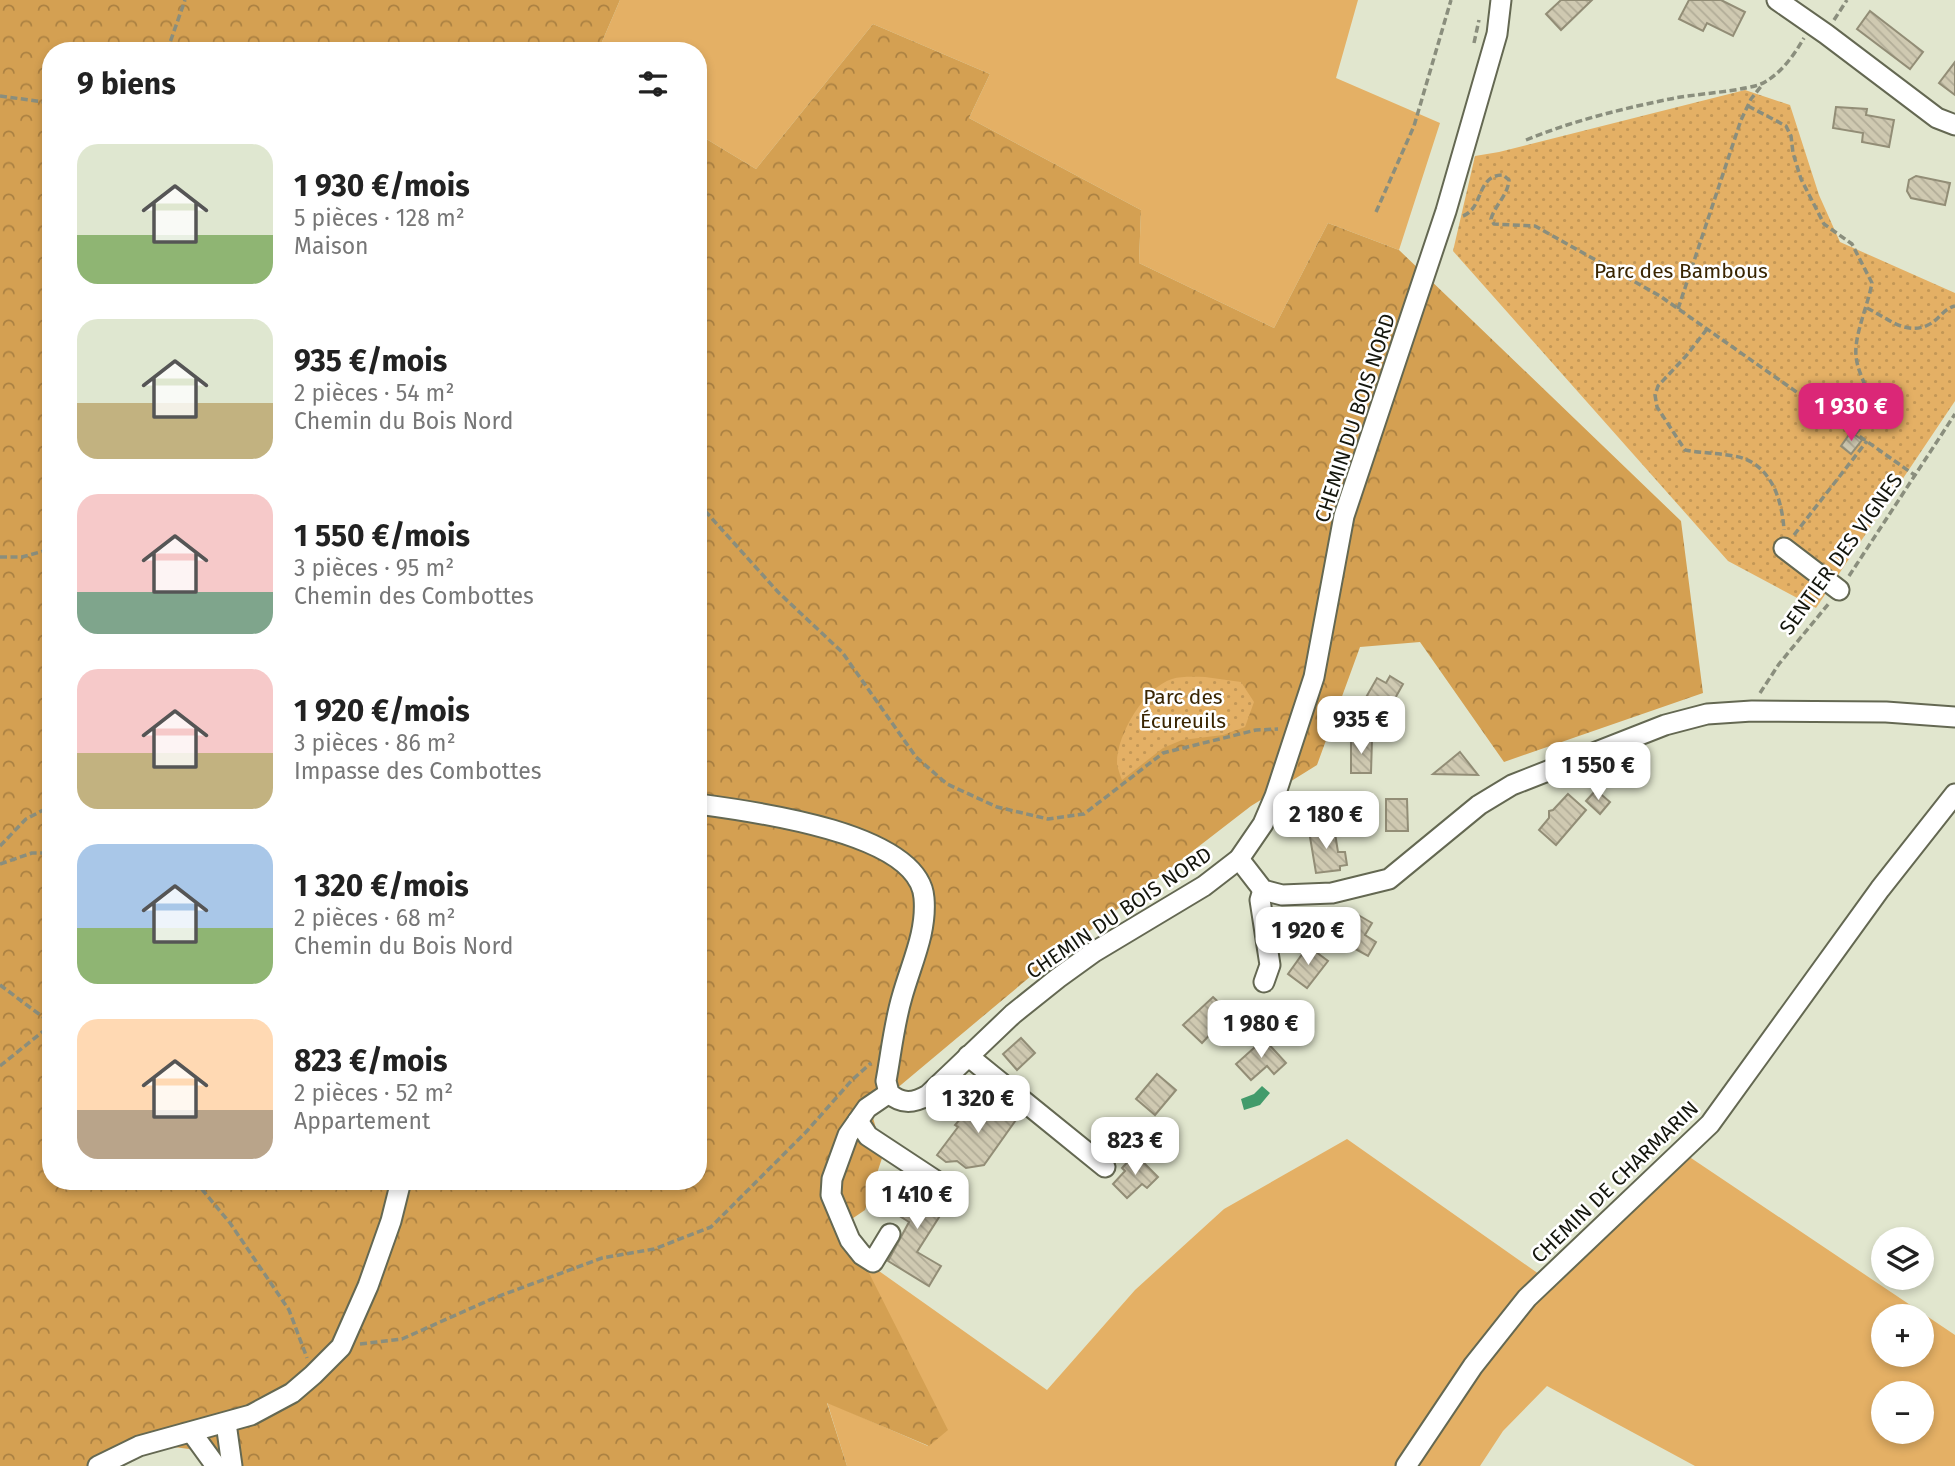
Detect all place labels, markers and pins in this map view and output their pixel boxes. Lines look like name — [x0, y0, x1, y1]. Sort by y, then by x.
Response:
pin: 1 930 € — [1786, 384, 1916, 443]
pin: 935 € — [1312, 696, 1410, 756]
pin: 1 550 € — [1533, 742, 1663, 802]
pin: 2 180 € — [1261, 792, 1391, 851]
pin: 1 920 € — [1243, 908, 1373, 967]
pin: 1 980 € — [1196, 1000, 1326, 1060]
pin: 1 320 € — [913, 1076, 1043, 1135]
pin: 823 € — [1086, 1118, 1184, 1177]
pin: 1 410 € — [852, 1172, 982, 1231]

